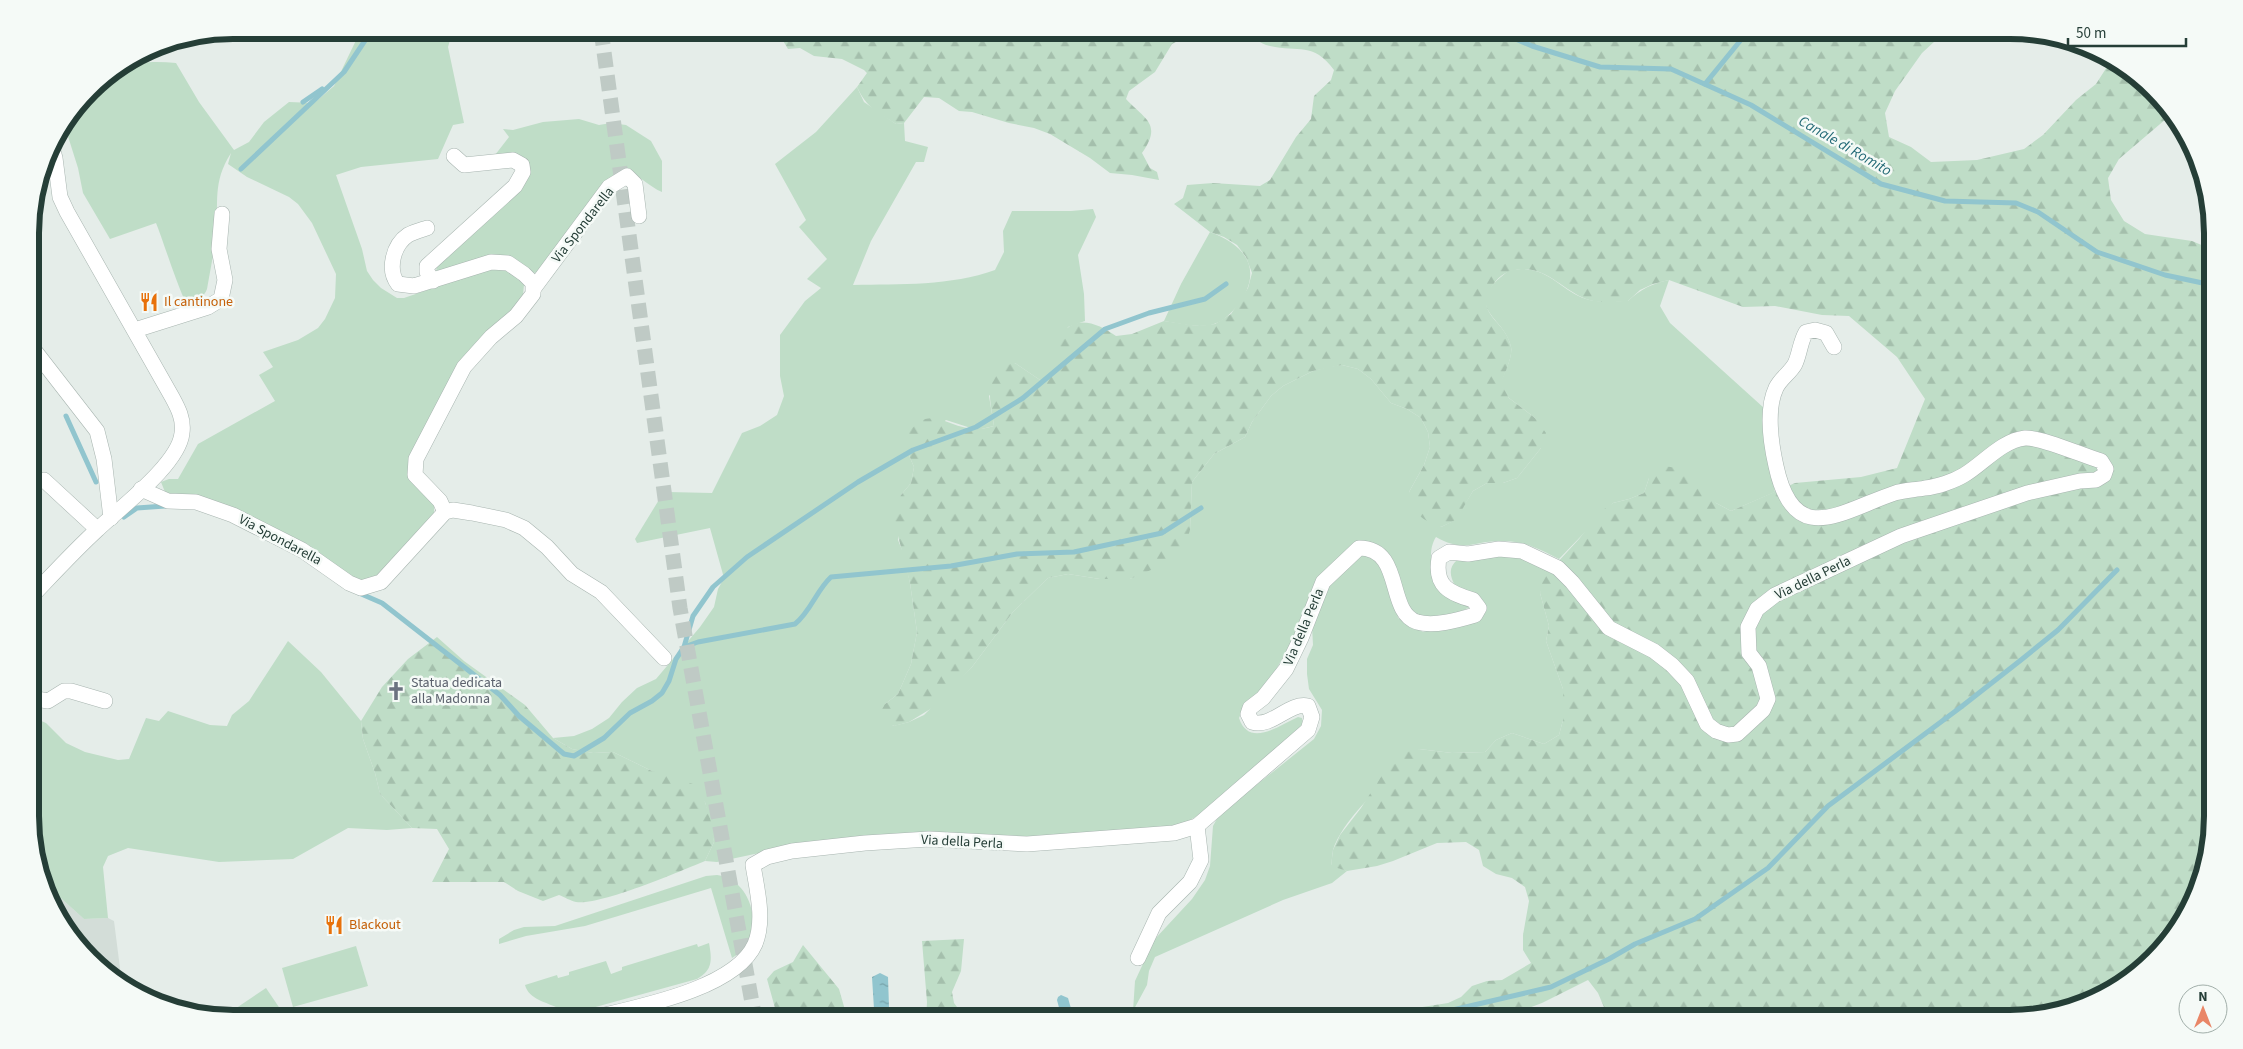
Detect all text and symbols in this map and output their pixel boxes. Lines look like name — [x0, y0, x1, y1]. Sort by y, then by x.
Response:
scale bar — [2068, 15, 2186, 47]
text: 50 m — [2076, 23, 2106, 44]
water label: Canale di Romito — [1794, 111, 1896, 181]
street label: Via Spondarella — [547, 183, 619, 267]
restaurant icon: Il cantinone — [138, 291, 160, 313]
place label: Il cantinone — [164, 292, 233, 312]
street label: Via Spondarella — [235, 510, 325, 570]
street label: Via della Perla — [1772, 551, 1854, 605]
street label: Via della Perla — [1279, 585, 1329, 669]
place label: Statua dedicata alla Madonna — [411, 673, 502, 709]
church icon: Statua dedicata alla Madonna — [385, 680, 407, 702]
street label: Via della Perla — [920, 830, 1004, 854]
restaurant icon: Blackout — [323, 914, 345, 936]
place label: Blackout — [349, 915, 401, 935]
north arrow — [2178, 984, 2228, 1034]
text: N — [2198, 987, 2208, 1007]

